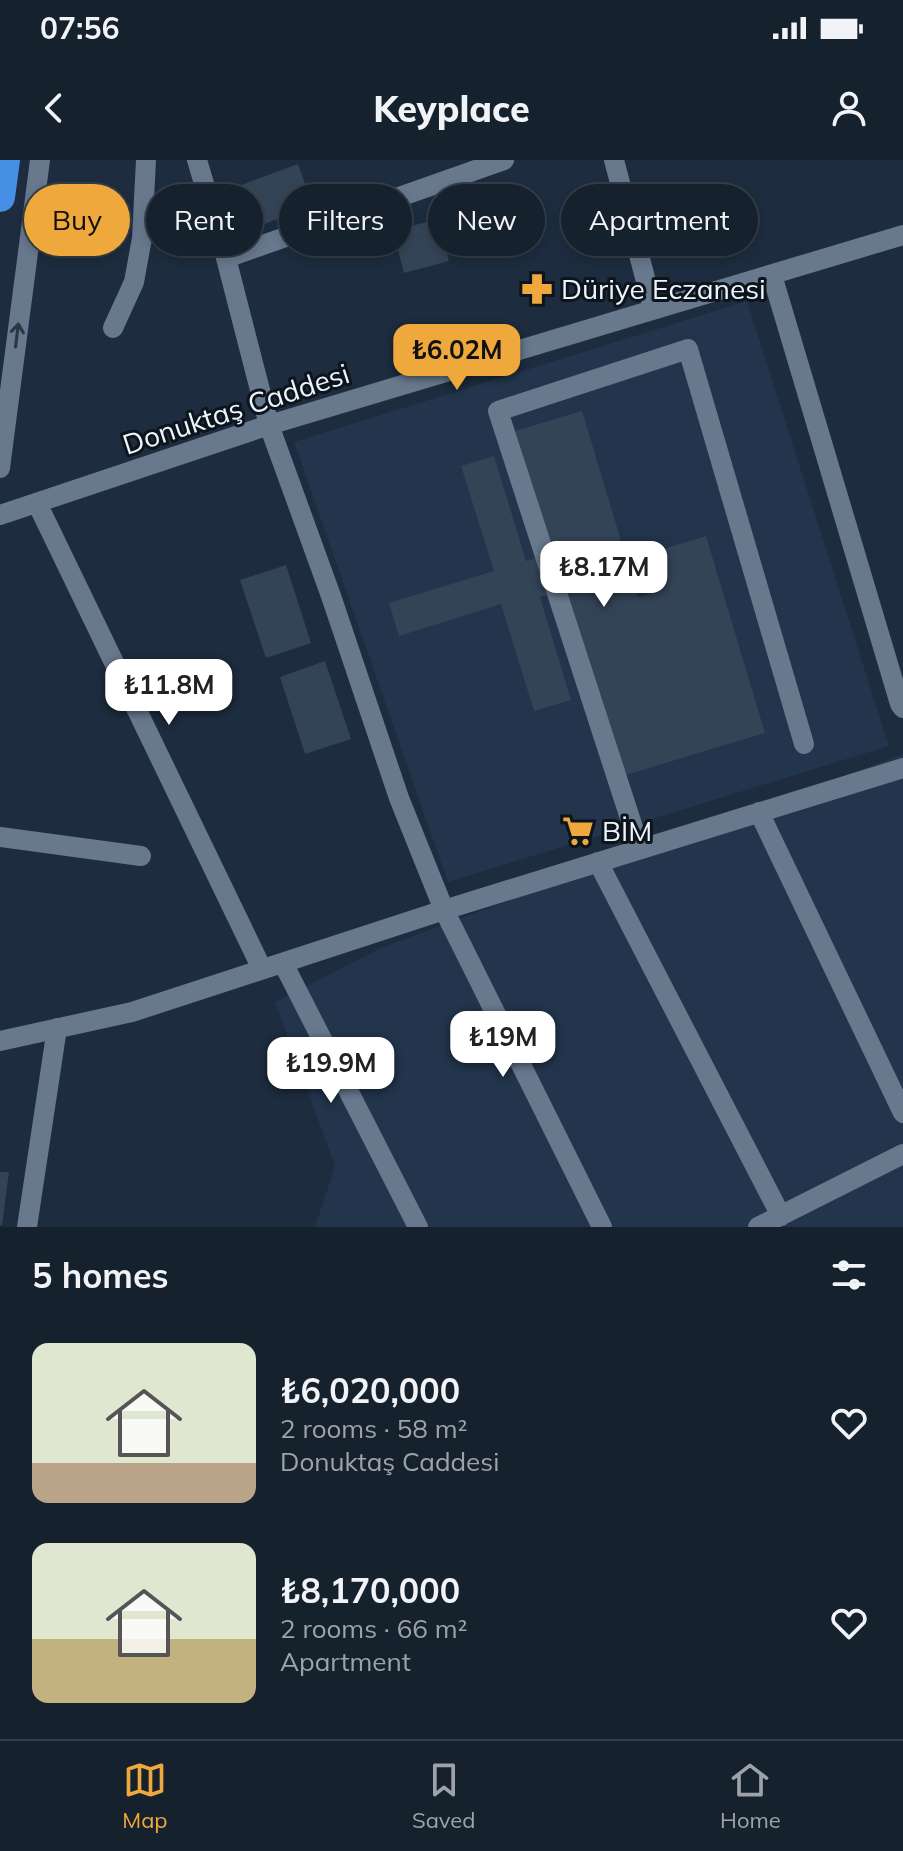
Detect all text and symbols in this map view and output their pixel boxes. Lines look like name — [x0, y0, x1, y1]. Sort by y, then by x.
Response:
text: 07:56 — [40, 9, 119, 47]
icon: back — [32, 86, 76, 130]
text: Keyplace — [373, 86, 530, 131]
icon: person — [827, 86, 871, 130]
chip: Buy — [24, 184, 130, 256]
chip: Rent — [146, 184, 263, 256]
chip: Filters — [279, 184, 412, 256]
chip: New — [428, 184, 545, 256]
chip: Apartment — [561, 184, 758, 256]
place label: Düriye Eczanesi — [561, 271, 766, 306]
pharmacy icon: Düriye Eczanesi — [520, 272, 554, 306]
one-way arrow — [10, 323, 25, 348]
pin: ₺6.02M — [392, 324, 522, 392]
text: ₺6.02M — [411, 333, 503, 366]
street label: Donuktaş Caddesi — [118, 355, 354, 462]
pin: ₺8.17M — [539, 541, 669, 609]
text: ₺8.17M — [558, 550, 650, 583]
pin: ₺11.8M — [104, 659, 234, 727]
text: ₺11.8M — [123, 668, 215, 701]
place label: BİM — [602, 813, 652, 848]
supermarket icon: BİM — [561, 814, 595, 848]
pin: ₺19M — [456, 1011, 550, 1079]
text: ₺19M — [468, 1020, 538, 1053]
pin: ₺19.9M — [266, 1037, 396, 1105]
text: ₺19.9M — [285, 1046, 377, 1079]
icon: filters — [827, 1253, 871, 1297]
text: 5 homes — [32, 1254, 169, 1297]
text: ₺6,020,000 — [280, 1369, 460, 1412]
icon: home — [96, 1375, 192, 1471]
icon: heart — [827, 1401, 871, 1445]
text: 2 rooms · 58 m² — [280, 1412, 467, 1445]
text: Donuktaş Caddesi — [280, 1445, 499, 1478]
text: ₺8,170,000 — [280, 1569, 460, 1612]
icon: home — [96, 1575, 192, 1671]
icon: heart — [827, 1601, 871, 1645]
text: 2 rooms · 66 m² — [280, 1612, 467, 1645]
text: Apartment — [280, 1645, 411, 1678]
tab: Map — [122, 1758, 168, 1834]
tab: Saved — [412, 1758, 476, 1834]
tab: Home — [720, 1758, 781, 1834]

